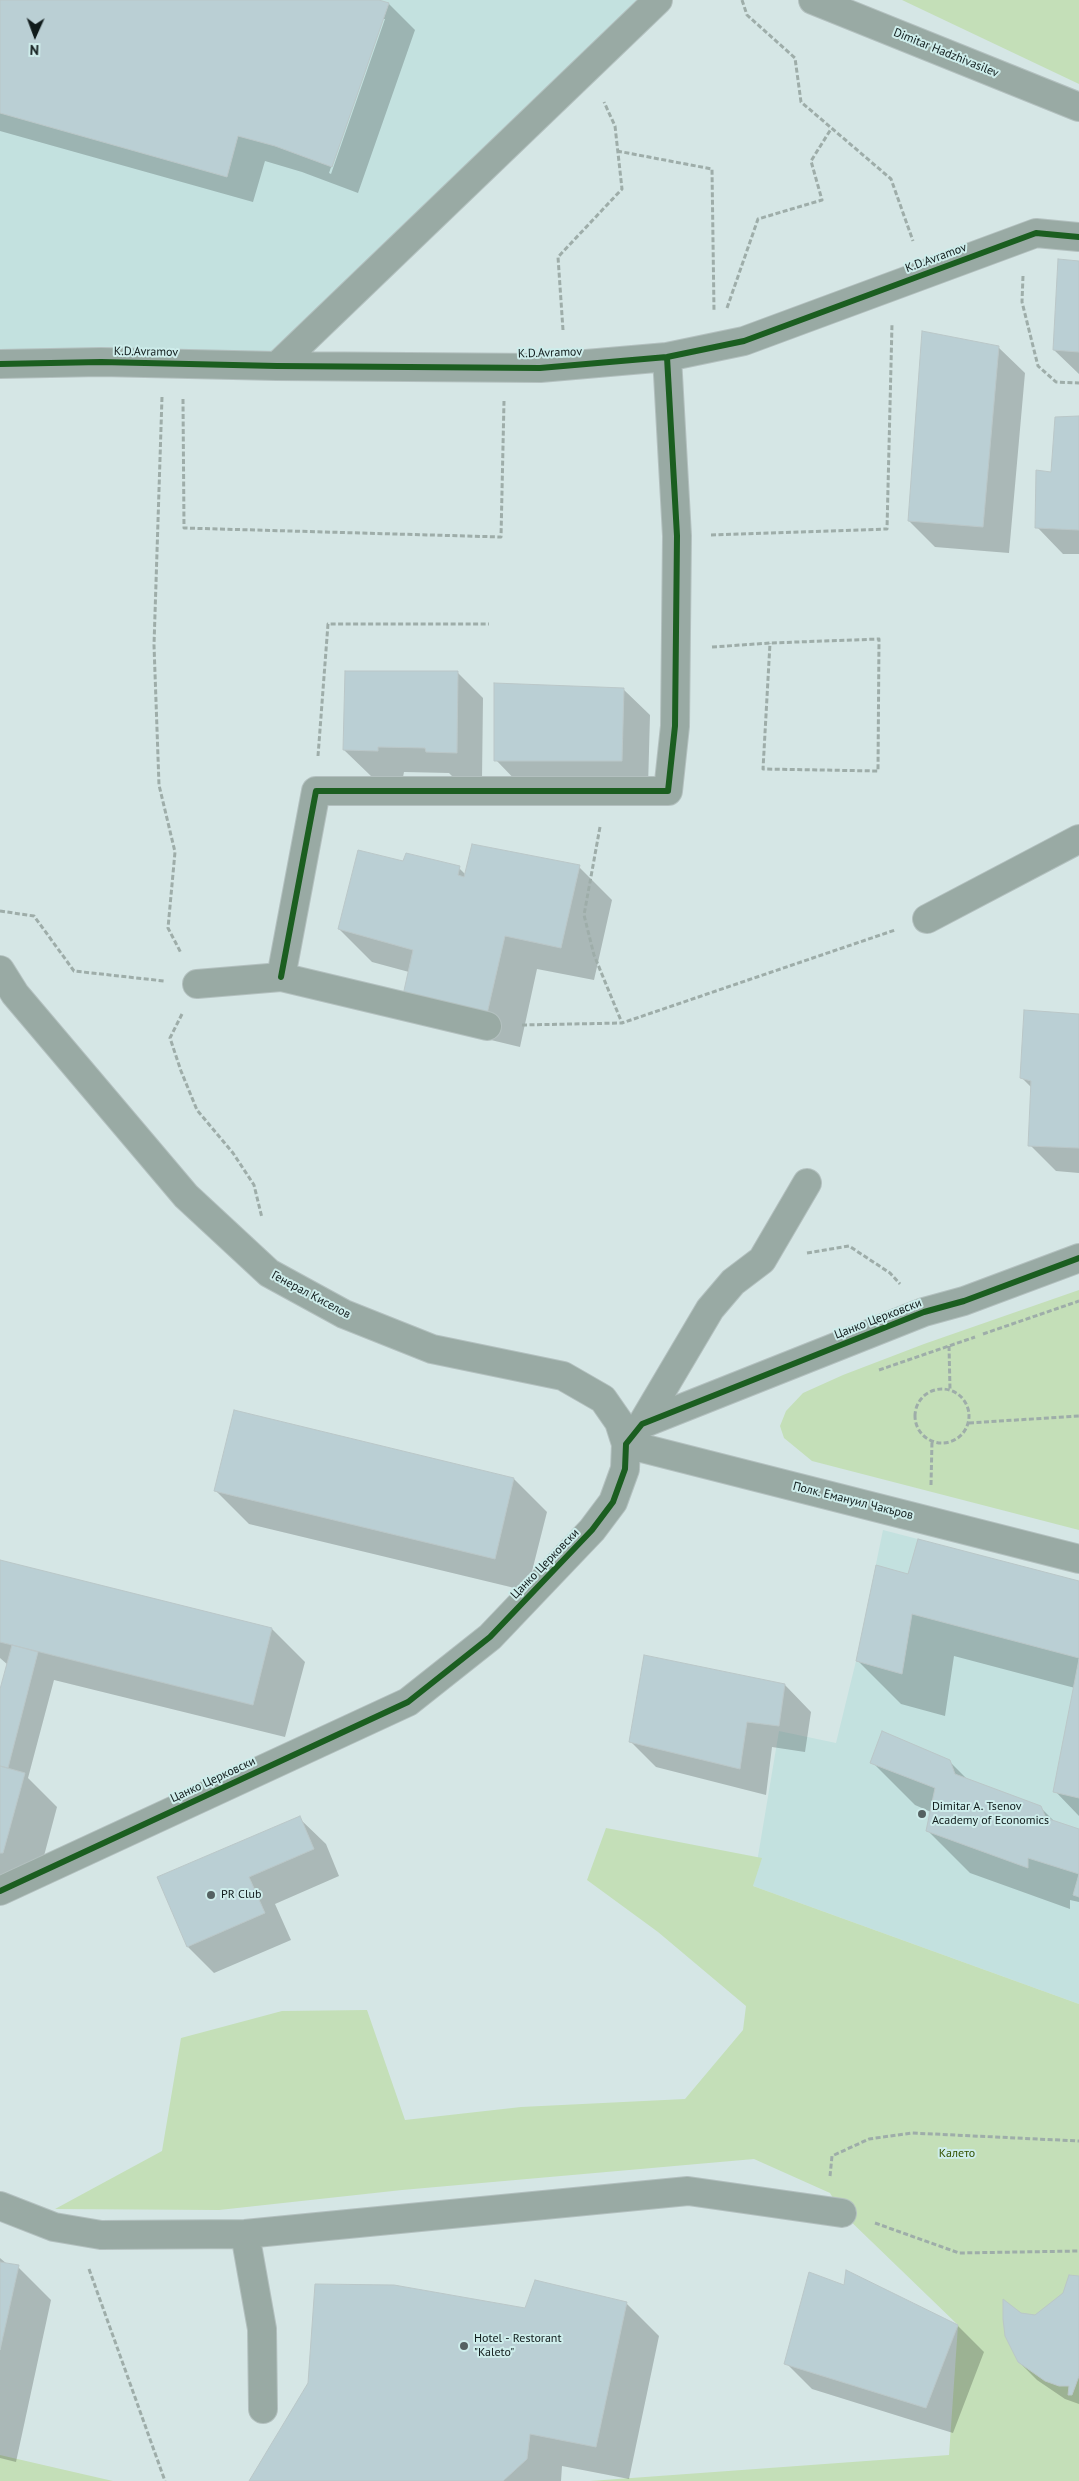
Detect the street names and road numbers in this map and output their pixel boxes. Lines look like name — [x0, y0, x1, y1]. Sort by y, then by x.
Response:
street label: Dimitar Hadzhivasilev — [891, 25, 1001, 81]
street label: K.D.Avramov — [903, 240, 969, 276]
street label: K.D.Avramov — [114, 344, 178, 360]
street label: K.D.Avramov — [518, 345, 582, 361]
street label: Генерал Киселов — [269, 1268, 353, 1322]
street label: Цанко Церковски — [832, 1296, 924, 1342]
street label: Полк. Емануил Чакъров — [791, 1479, 915, 1523]
street label: Цанко Церковски — [508, 1526, 582, 1602]
street label: Цанко Церковски — [168, 1754, 258, 1806]

